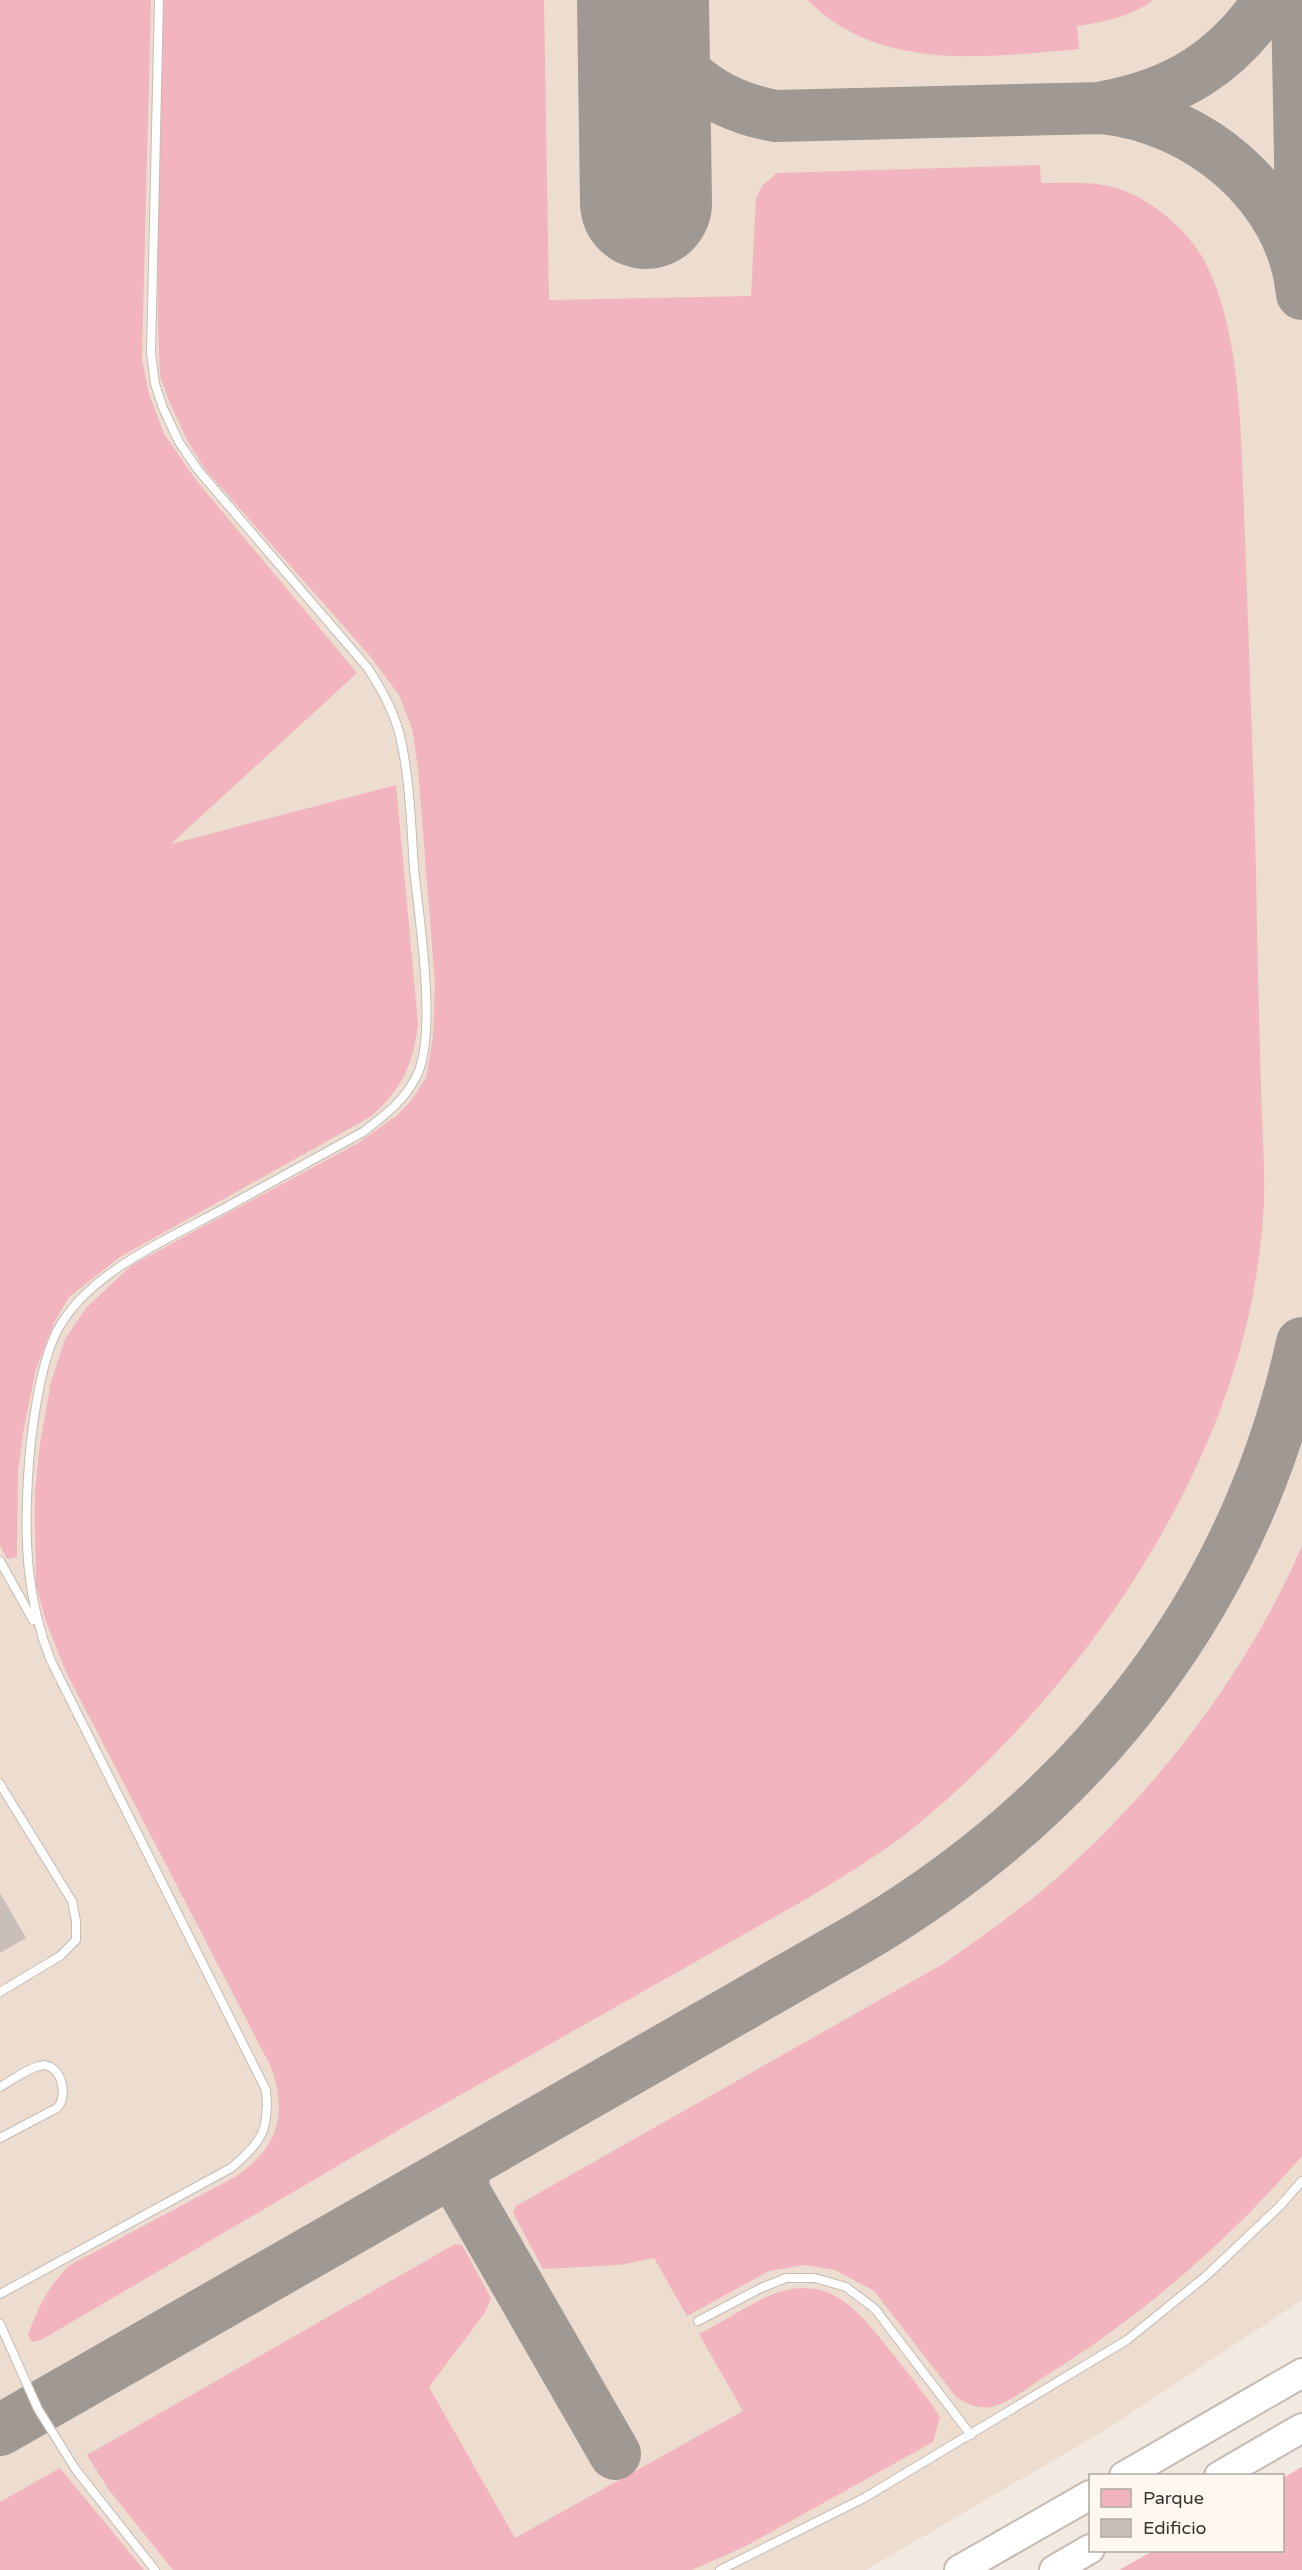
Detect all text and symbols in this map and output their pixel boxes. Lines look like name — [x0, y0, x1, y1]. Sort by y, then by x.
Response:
legend — [1089, 2474, 1284, 2552]
text: Parque — [1143, 2487, 1204, 2509]
text: Edificio — [1143, 2517, 1207, 2539]

